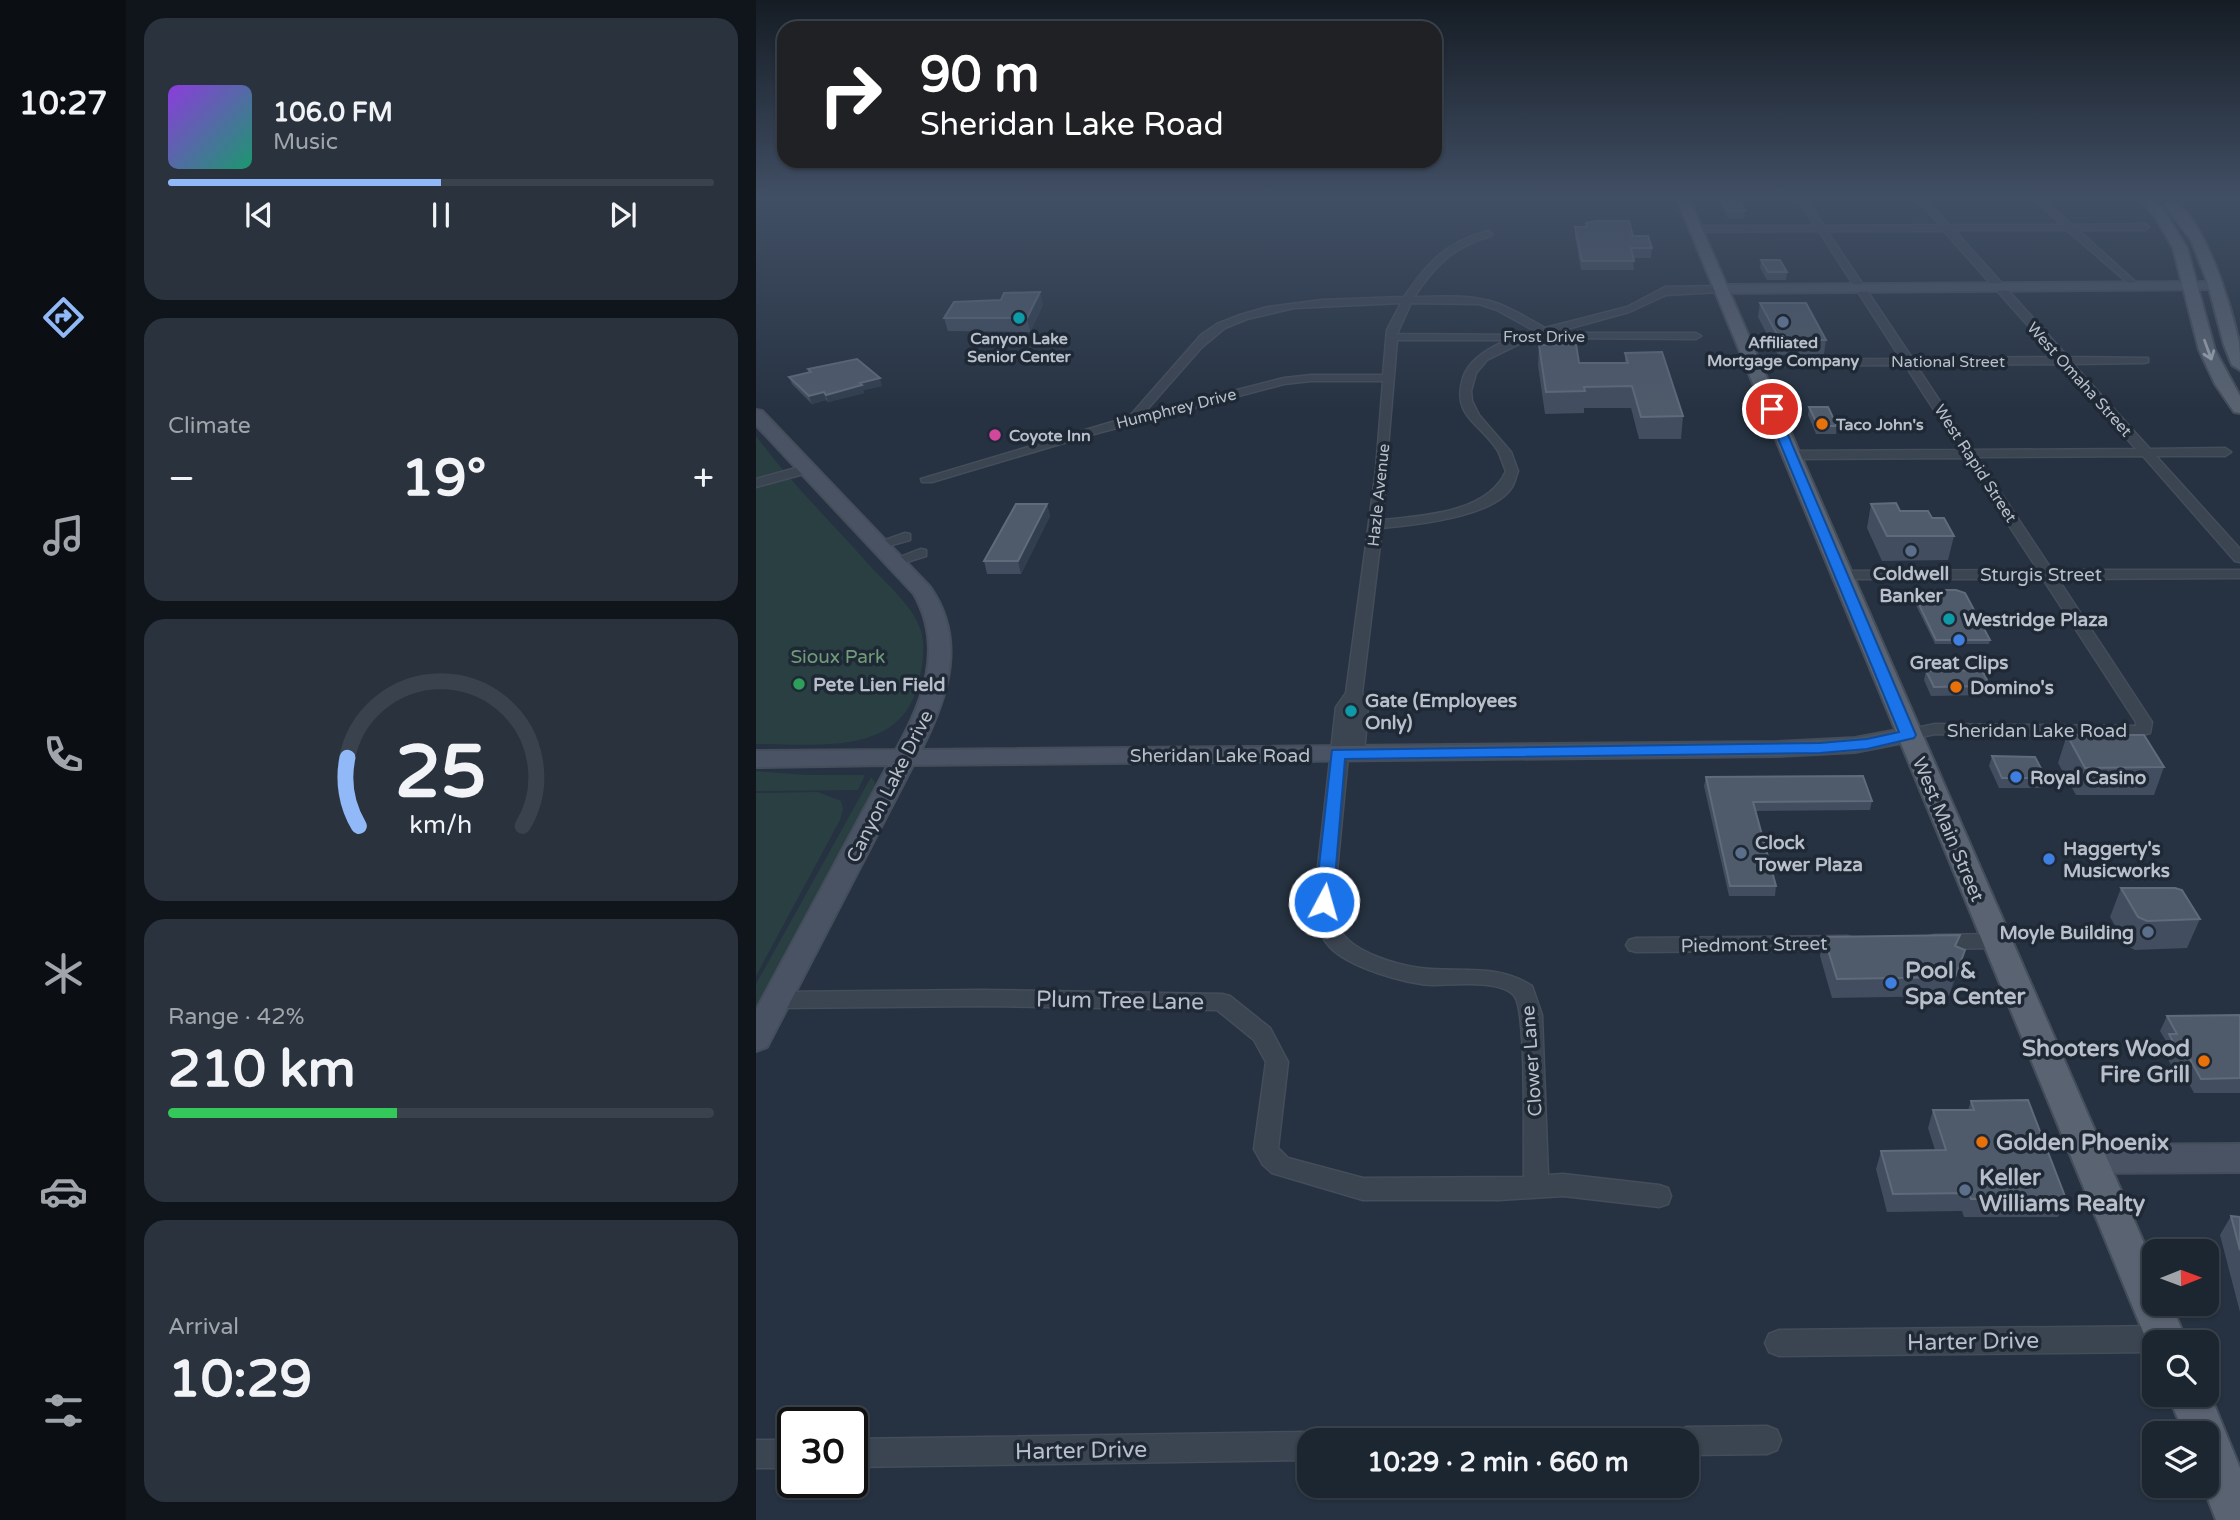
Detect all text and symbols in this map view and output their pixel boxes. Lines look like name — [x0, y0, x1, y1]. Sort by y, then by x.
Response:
text: 90 m — [920, 46, 1039, 105]
icon: right — [805, 49, 896, 140]
text: 10:27 — [19, 85, 107, 123]
text: 106.0 FM — [273, 97, 393, 128]
text: Sheridan Lake Road — [920, 106, 1224, 144]
text: Music — [273, 128, 338, 156]
icon: previous — [240, 196, 278, 234]
icon: pause — [422, 196, 460, 234]
icon: next — [604, 196, 642, 234]
icon: directions — [39, 293, 88, 342]
marker: Canyon Lake Senior Center — [1011, 310, 1027, 326]
marker: Affiliated Mortgage Company — [1775, 314, 1791, 330]
street label: West Omaha Street — [2022, 318, 2136, 441]
street label: Frost Drive — [1503, 327, 1585, 347]
place label: Canyon Lake Senior Center — [967, 329, 1072, 367]
place label: Affiliated Mortgage Company — [1707, 333, 1859, 371]
one-way arrow — [2203, 339, 2215, 361]
street label: National Street — [1891, 352, 2005, 372]
pin — [1742, 379, 1802, 439]
street label: Humphrey Drive — [1114, 384, 1238, 434]
icon: arrive — [1753, 390, 1791, 428]
street label: West Rapid Street — [1930, 401, 2021, 526]
text: Climate — [168, 412, 251, 440]
place label: Taco John's — [1835, 415, 1924, 435]
marker: Taco John's — [1814, 416, 1830, 432]
place label: Coyote Inn — [1009, 426, 1091, 446]
marker: Coyote Inn — [987, 427, 1003, 443]
street label: Hazle Avenue — [1364, 443, 1394, 548]
text: 19° — [401, 447, 486, 510]
text: − — [168, 456, 195, 502]
text: + — [693, 456, 714, 502]
icon: music — [39, 511, 88, 560]
marker: Coldwell Banker — [1903, 543, 1919, 559]
place label: Coldwell Banker — [1873, 563, 1949, 607]
street label: Sturgis Street — [1980, 564, 2102, 586]
place label: Westridge Plaza — [1963, 609, 2108, 632]
marker: Westridge Plaza — [1941, 611, 1957, 627]
marker: Great Clips — [1951, 632, 1967, 648]
park label: Sioux Park — [791, 646, 885, 668]
place label: Great Clips — [1910, 652, 2008, 675]
place label: Pete Lien Field — [813, 674, 946, 696]
marker: Pete Lien Field — [791, 676, 807, 692]
place label: Domino's — [1970, 677, 2054, 699]
marker: Domino's — [1948, 679, 1964, 695]
place label: Gate (Employees Only) — [1365, 690, 1517, 735]
marker: Gate (Employees Only) — [1343, 703, 1359, 719]
street label: Canyon Lake Drive — [842, 707, 938, 866]
street label: Sheridan Lake Road — [1947, 720, 2127, 742]
text: 25 — [395, 729, 487, 817]
icon: phone — [39, 730, 88, 779]
street label: Sheridan Lake Road — [1130, 745, 1310, 767]
street label: West Main Street — [1908, 754, 1988, 905]
place label: Royal Casino — [2030, 767, 2146, 790]
marker: Royal Casino — [2008, 769, 2024, 785]
text: km/h — [410, 810, 472, 840]
place label: Clock Tower Plaza — [1754, 832, 1863, 876]
place label: Haggerty's Musicworks — [2063, 838, 2170, 882]
marker: Clock Tower Plaza — [1733, 845, 1749, 861]
marker: Haggerty's Musicworks — [2041, 851, 2057, 867]
position arrow — [1287, 865, 1361, 939]
place label: Moyle Building — [2000, 922, 2134, 945]
marker: Moyle Building — [2140, 924, 2156, 940]
street label: Piedmont Street — [1680, 933, 1828, 957]
icon: climate — [39, 949, 88, 998]
place label: Pool & Spa Center — [1905, 957, 2026, 1011]
marker: Pool & Spa Center — [1883, 975, 1899, 991]
street label: Plum Tree Lane — [1036, 986, 1204, 1016]
text: Range · 42% — [168, 1003, 304, 1031]
street label: Clower Lane — [1517, 1005, 1547, 1117]
place label: Shooters Wood Fire Grill — [2022, 1035, 2190, 1089]
text: 210 km — [168, 1038, 356, 1101]
marker: Shooters Wood Fire Grill — [2196, 1053, 2212, 1069]
place label: Golden Phoenix — [1996, 1129, 2169, 1157]
marker: Golden Phoenix — [1974, 1134, 1990, 1150]
place label: Keller Williams Realty — [1979, 1164, 2146, 1218]
icon: car — [39, 1167, 88, 1216]
marker: Keller Williams Realty — [1957, 1182, 1973, 1198]
north arrow — [2142, 1239, 2219, 1316]
map controls — [2142, 1239, 2219, 1498]
text: Arrival — [168, 1313, 239, 1341]
street label: Harter Drive — [1907, 1327, 2039, 1357]
button: search — [2142, 1330, 2219, 1407]
text: 10:29 — [168, 1348, 312, 1411]
icon: filters — [39, 1386, 88, 1435]
speed limit sign: 30 — [777, 1407, 868, 1498]
button: layers — [2142, 1421, 2219, 1498]
street label: Harter Drive — [1015, 1436, 1147, 1466]
text: 10:29 · 2 min · 660 m — [1367, 1447, 1629, 1478]

